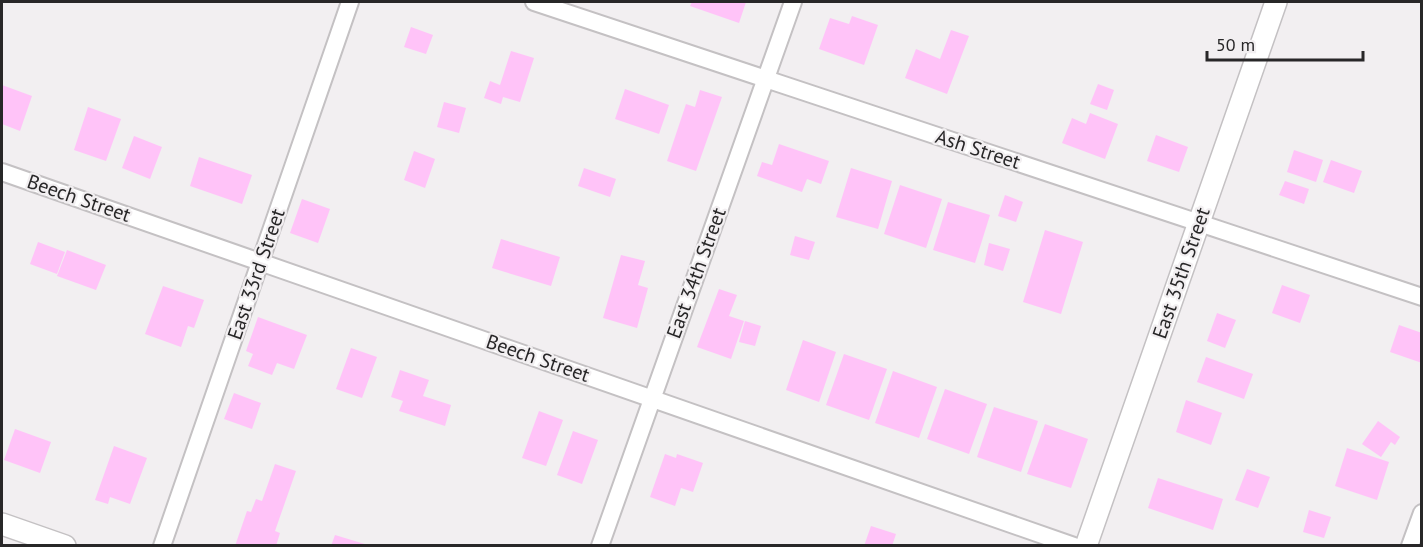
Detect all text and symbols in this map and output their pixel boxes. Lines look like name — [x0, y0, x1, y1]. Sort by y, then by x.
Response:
scale bar — [1207, 24, 1363, 62]
text: 50 m — [1216, 33, 1255, 56]
street label: Ash Street — [932, 123, 1024, 175]
street label: Beech Street — [24, 168, 134, 228]
street label: East 34th Street — [660, 204, 732, 342]
street label: East 35th Street — [1146, 204, 1216, 342]
street label: East 33rd Street — [221, 205, 291, 343]
street label: Beech Street — [483, 328, 593, 388]

